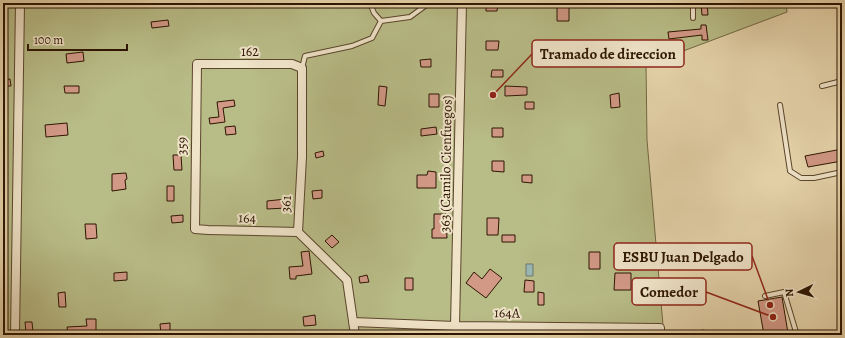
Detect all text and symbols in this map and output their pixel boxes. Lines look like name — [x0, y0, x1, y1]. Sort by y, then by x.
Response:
scale bar — [28, 26, 127, 52]
text: 100 m — [34, 32, 63, 48]
callout: Tramado de direccion — [532, 40, 684, 67]
street label: 162 — [241, 42, 259, 61]
text: Tramado de direccion — [540, 44, 677, 64]
street label: 363 (Camilo Cienfuegos) — [435, 95, 457, 233]
street label: 359 — [172, 137, 192, 155]
street label: 361 — [276, 195, 296, 213]
street label: 164 — [238, 208, 256, 228]
callout: ESBU Juan Delgado — [614, 243, 752, 270]
text: ESBU Juan Delgado — [622, 247, 744, 267]
north arrow — [779, 272, 819, 312]
callout: Comedor — [632, 278, 706, 305]
text: Comedor — [640, 282, 698, 302]
text: N — [782, 288, 797, 297]
street label: 164A — [494, 303, 521, 323]

